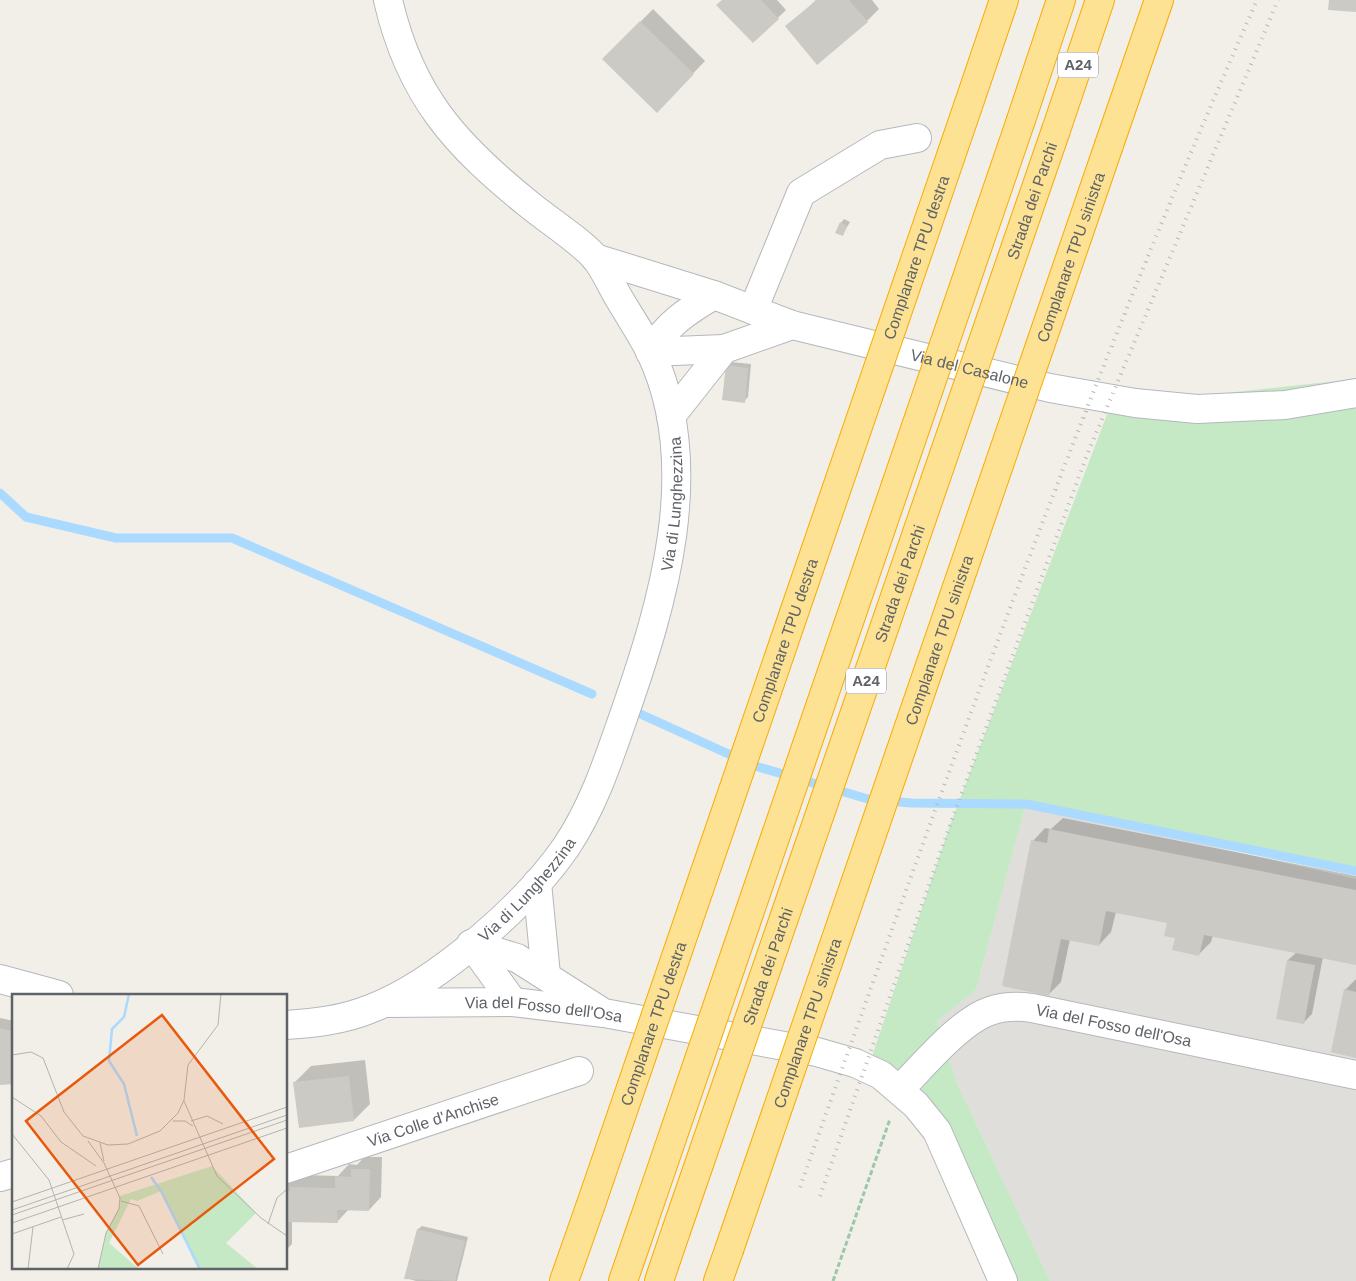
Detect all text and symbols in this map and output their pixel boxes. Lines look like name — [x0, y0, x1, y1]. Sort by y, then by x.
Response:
road number: A24 — [1058, 52, 1098, 78]
street label: Strada dei Parchi — [1004, 140, 1060, 262]
street label: Complanare TPU sinistra — [1034, 170, 1108, 344]
street label: Complanare TPU destra — [880, 173, 953, 342]
street label: Via del Casalone — [909, 346, 1030, 391]
street label: Via di Lunghezzina — [658, 436, 685, 573]
street label: Strada dei Parchi — [872, 523, 928, 644]
street label: Complanare TPU sinistra — [902, 553, 976, 727]
street label: Complanare TPU destra — [749, 556, 821, 725]
road number: A24 — [846, 668, 886, 694]
street label: Via di Lunghezzina — [475, 835, 579, 945]
street label: Strada dei Parchi — [740, 906, 796, 1027]
street label: Complanare TPU sinistra — [770, 936, 845, 1110]
street label: Complanare TPU destra — [617, 939, 690, 1108]
inset map — [12, 994, 288, 1268]
street label: Via del Fosso dell'Osa — [465, 994, 624, 1025]
street label: Via del Fosso dell'Osa — [1034, 1001, 1193, 1050]
street label: Via Colle d'Anchise — [365, 1090, 501, 1150]

